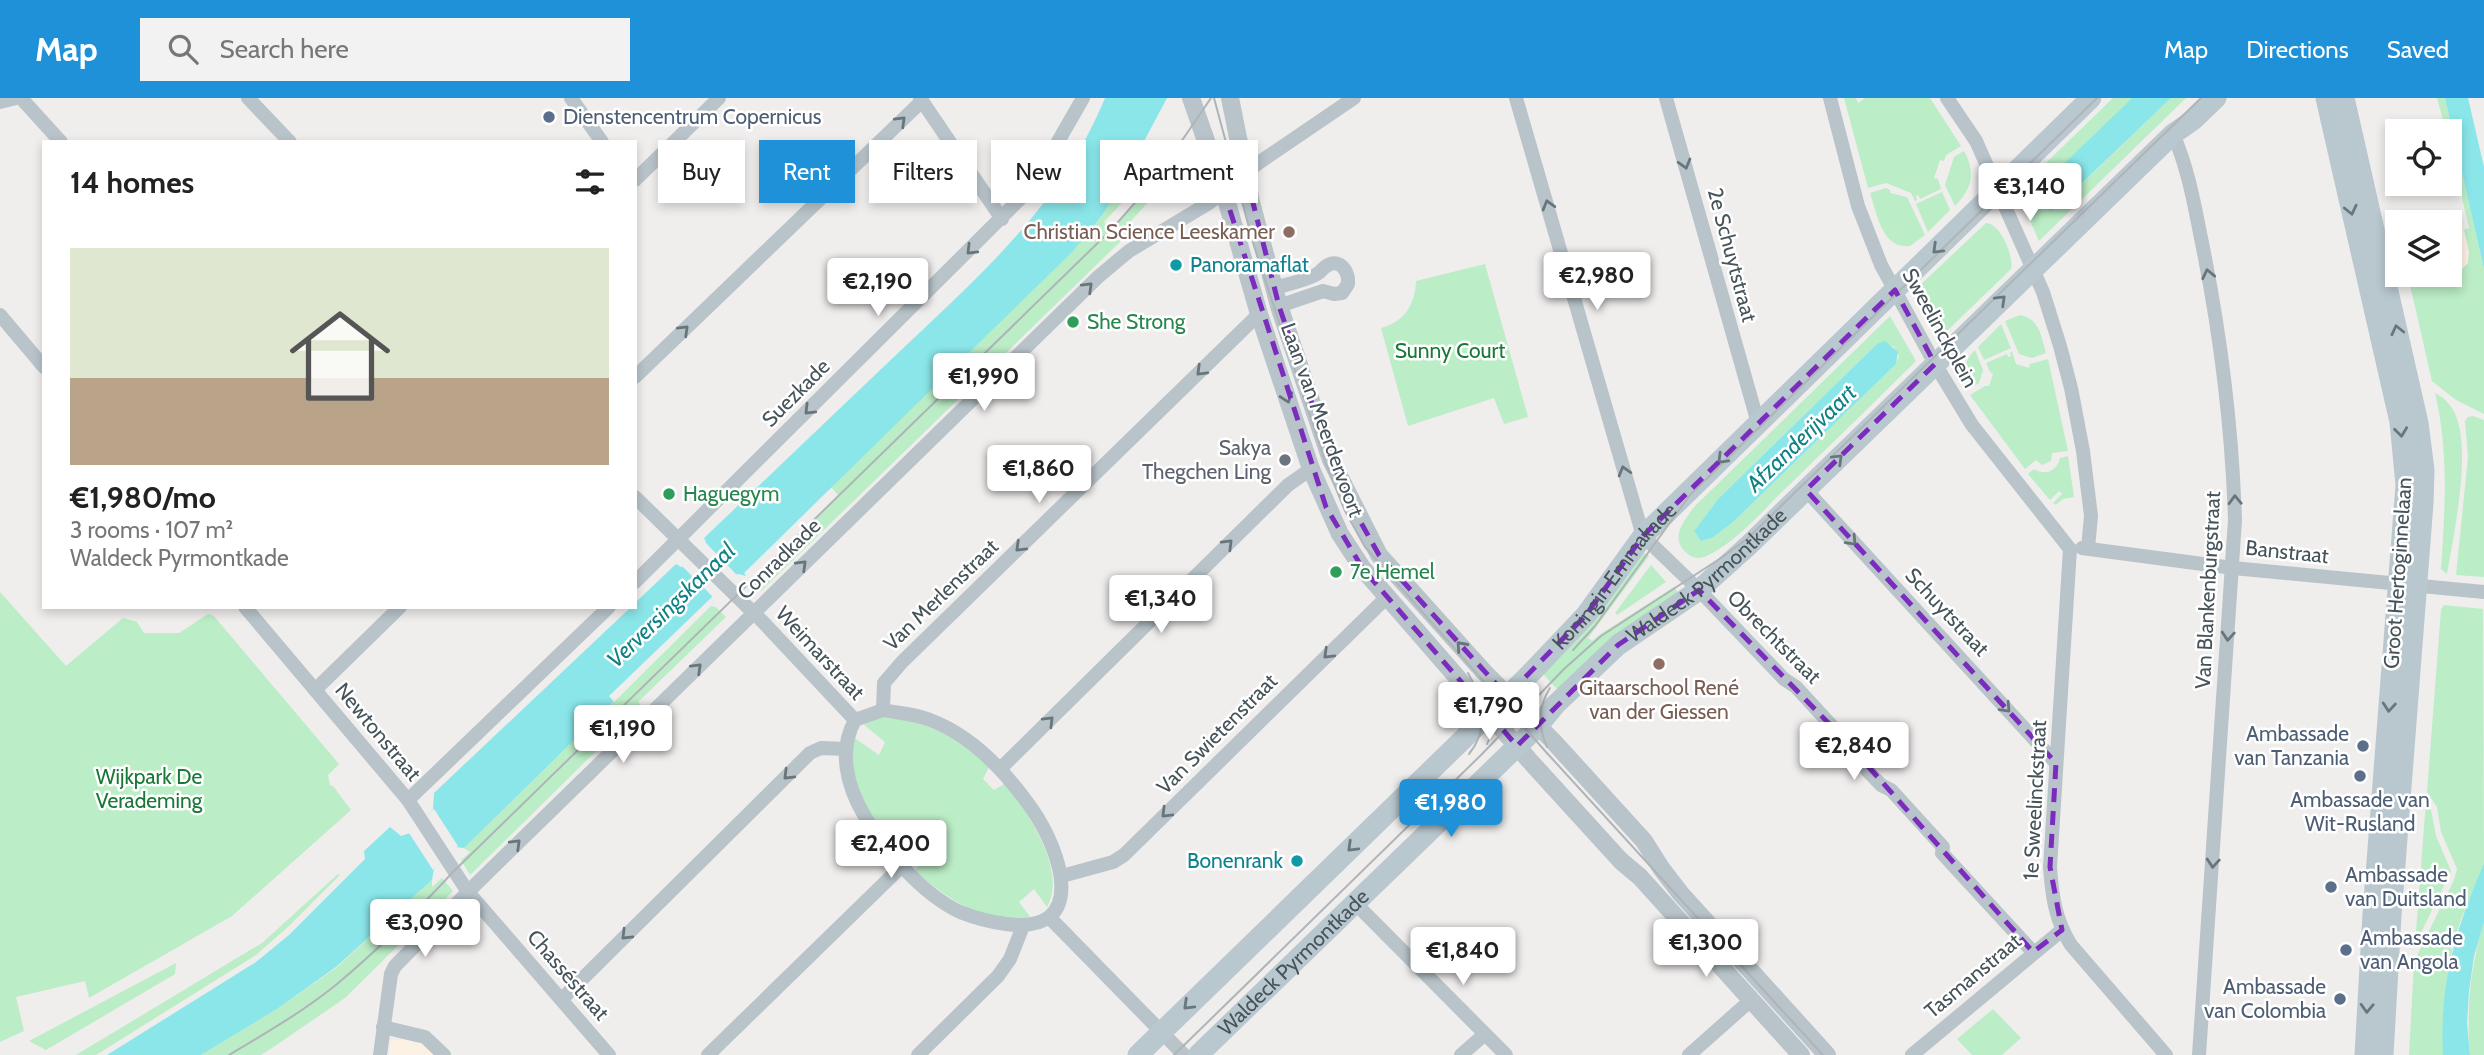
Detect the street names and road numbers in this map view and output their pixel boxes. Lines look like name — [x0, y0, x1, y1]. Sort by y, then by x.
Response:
street label: 2e Schuytstraat — [1703, 185, 1762, 325]
street label: Sweelinckplein — [1897, 264, 1983, 392]
street label: Laan van Meerdervoort — [1276, 319, 1369, 520]
street label: Suezkade — [757, 353, 835, 432]
street label: Groot Hertoginnelaan — [2378, 476, 2417, 670]
street label: Van Blankenburgstraat — [2190, 490, 2225, 690]
street label: Koningin Emmakade — [1547, 497, 1682, 655]
street label: Waldeck Pyrmontkade — [1621, 502, 1792, 648]
street label: Conradkade — [732, 513, 826, 604]
street label: Van Merlenstraat — [878, 534, 1003, 656]
street label: Banstraat — [2244, 535, 2330, 568]
street label: Schuytstraat — [1900, 562, 1994, 661]
street label: Obrechtstraat — [1722, 585, 1826, 689]
street label: Weimarstraat — [771, 601, 870, 705]
street label: Van Swietenstraat — [1151, 668, 1282, 799]
street label: Newtonstraat — [330, 678, 427, 786]
street label: 1e Sweelinckstraat — [2018, 719, 2051, 881]
street label: Waldeck Pyrmontkade — [1213, 884, 1374, 1041]
street label: Chasséstraat — [522, 924, 614, 1025]
street label: Tasmanstraat — [1919, 928, 2026, 1023]

